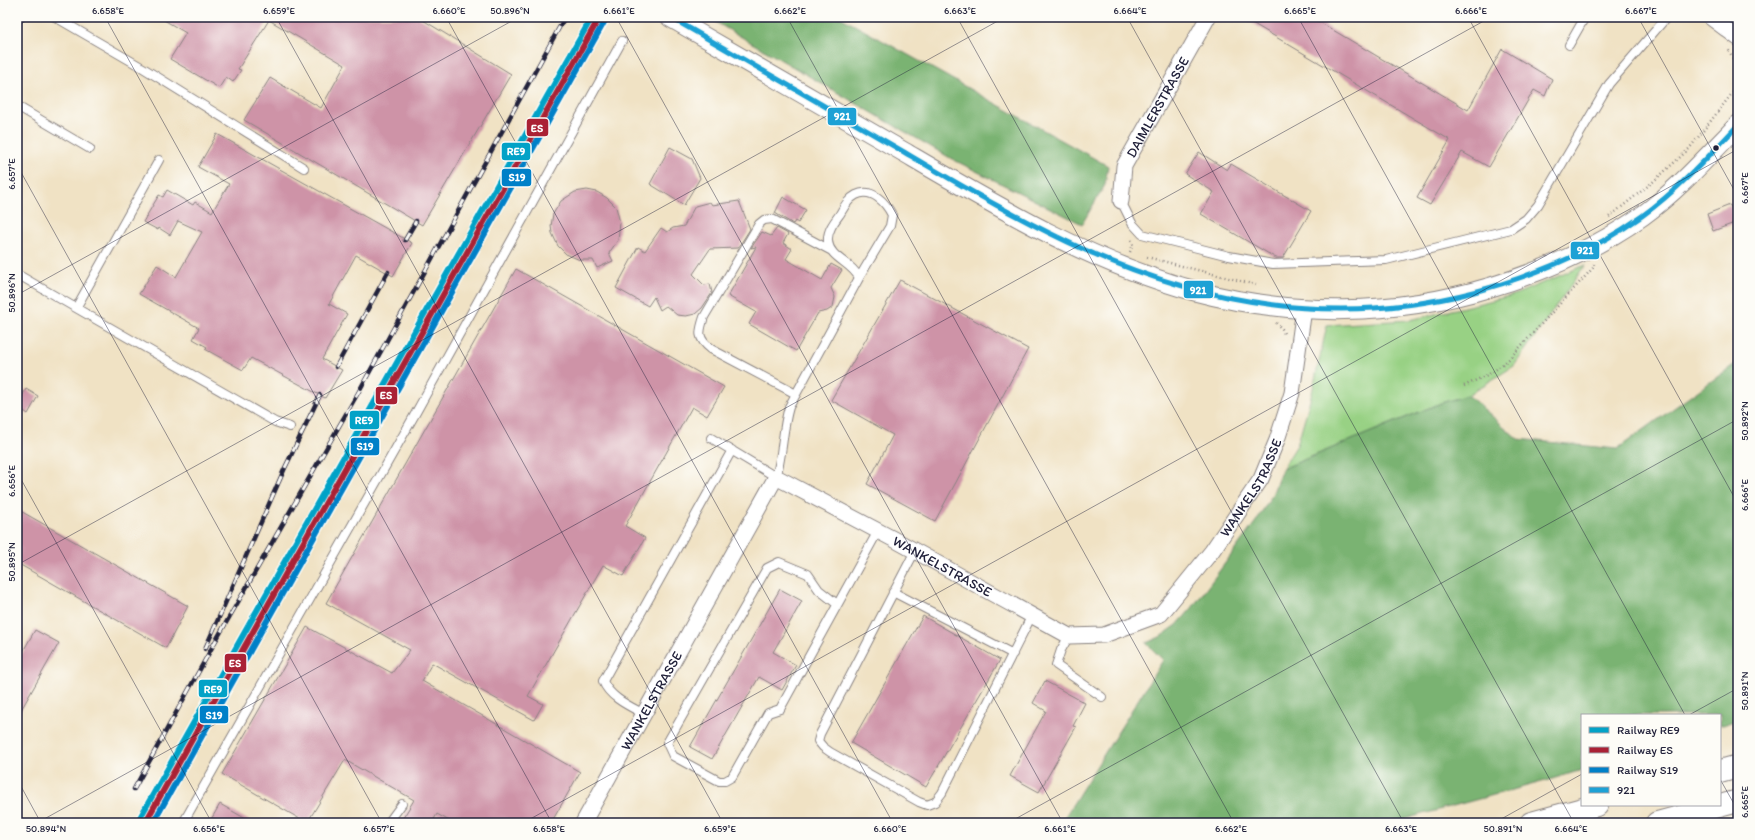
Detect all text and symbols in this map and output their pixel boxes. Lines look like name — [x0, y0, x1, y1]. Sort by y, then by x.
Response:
text: 6.658°E — [92, 4, 125, 17]
text: 6.659°E — [263, 4, 295, 17]
text: 6.660°E — [433, 4, 466, 17]
text: 50.896°N — [490, 4, 530, 17]
text: 6.661°E — [603, 4, 635, 17]
text: 6.662°E — [774, 4, 807, 17]
text: 6.663°E — [944, 4, 977, 17]
text: 6.664°E — [1114, 4, 1147, 17]
text: 6.665°E — [1284, 4, 1316, 17]
text: 6.666°E — [1455, 4, 1488, 17]
text: 6.667°E — [1625, 4, 1657, 17]
street label: DAIMLERSTRASSE — [1122, 53, 1193, 160]
line badge: 921 — [827, 107, 857, 126]
text: 921 — [834, 110, 851, 123]
line badge: ES — [526, 118, 549, 137]
text: ES — [531, 122, 543, 135]
line badge: RE9 — [501, 142, 531, 161]
unlabelled marker — [1711, 143, 1721, 153]
text: RE9 — [507, 145, 525, 158]
text: 6.657°E — [5, 158, 18, 190]
line badge: S19 — [501, 168, 532, 187]
text: S19 — [508, 171, 526, 184]
text: 6.667°E — [1738, 172, 1751, 204]
line badge: 921 — [1570, 241, 1600, 260]
text: 921 — [1577, 244, 1594, 257]
text: 50.896°N — [5, 273, 18, 313]
line badge: 921 — [1183, 280, 1214, 299]
text: 921 — [1190, 284, 1207, 297]
line badge: ES — [375, 386, 398, 405]
text: ES — [380, 389, 392, 402]
text: 50.892°N — [1738, 401, 1751, 441]
line badge: RE9 — [349, 410, 380, 430]
text: RE9 — [355, 414, 373, 427]
street label: WANKELSTRASSE — [1216, 436, 1285, 540]
line badge: S19 — [350, 437, 380, 456]
text: S19 — [356, 440, 374, 453]
text: 6.656°E — [5, 465, 18, 497]
text: 6.666°E — [1738, 478, 1751, 511]
street label: WANKELSTRASSE — [890, 532, 995, 600]
text: 50.895°N — [5, 542, 18, 582]
street label: WANKELSTRASSE — [617, 648, 686, 753]
line badge: ES — [224, 653, 247, 673]
text: ES — [229, 657, 241, 670]
text: 50.891°N — [1738, 671, 1751, 710]
line badge: RE9 — [198, 679, 228, 698]
text: RE9 — [204, 683, 222, 696]
line badge: S19 — [199, 705, 229, 724]
text: S19 — [205, 709, 223, 722]
legend — [1581, 714, 1721, 806]
text: Railway RE9 — [1617, 723, 1680, 737]
text: Railway ES — [1617, 743, 1673, 757]
text: Railway S19 — [1617, 763, 1678, 777]
text: 921 — [1617, 783, 1636, 797]
text: 6.665°E — [1738, 786, 1751, 818]
text: 50.894°N — [26, 822, 66, 835]
text: 6.656°E — [193, 822, 225, 835]
text: 6.657°E — [363, 822, 395, 835]
text: 6.658°E — [533, 822, 566, 835]
text: 6.659°E — [704, 822, 736, 835]
text: 6.660°E — [874, 822, 907, 835]
text: 6.661°E — [1044, 822, 1076, 835]
text: 6.662°E — [1215, 822, 1248, 835]
text: 6.663°E — [1385, 822, 1418, 835]
text: 50.891°N — [1484, 822, 1523, 835]
text: 6.664°E — [1555, 822, 1588, 835]

